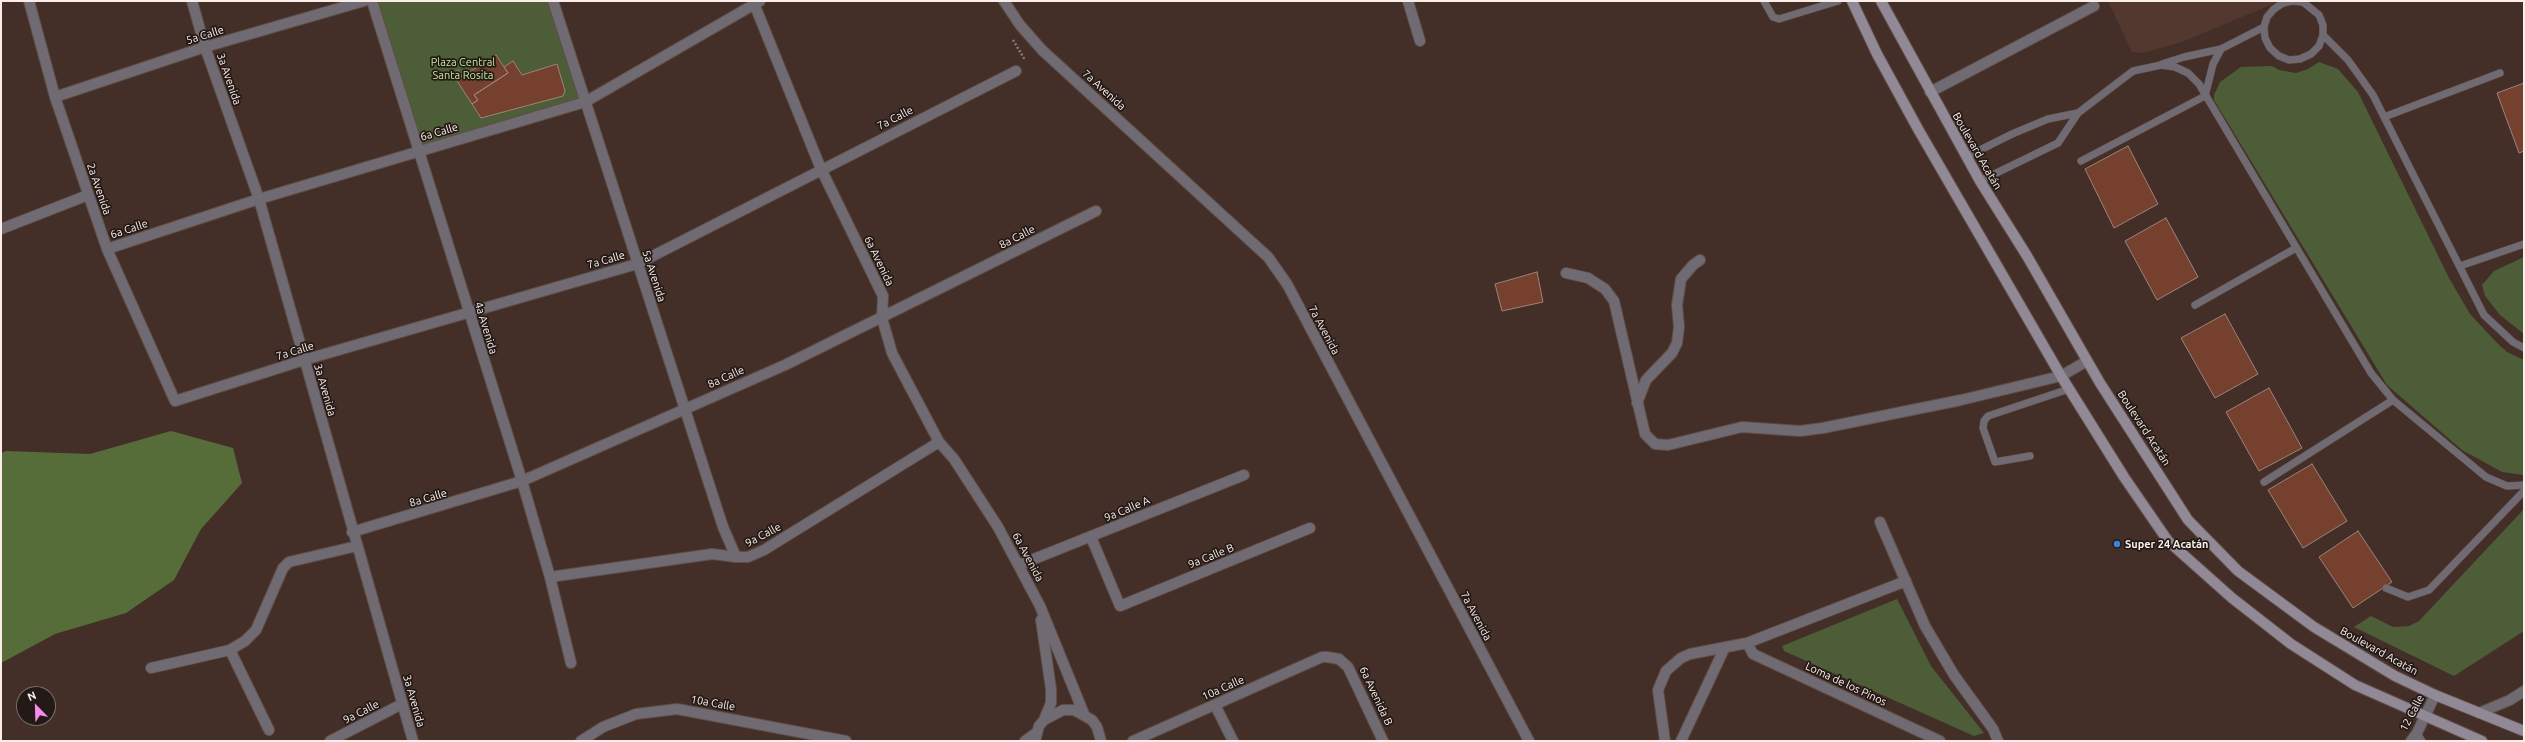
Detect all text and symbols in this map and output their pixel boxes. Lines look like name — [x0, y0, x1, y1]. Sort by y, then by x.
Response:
street label: 5a Calle — [185, 23, 225, 47]
street label: 3a Avenida — [214, 51, 244, 107]
park label: Plaza Central Santa Rosita — [431, 55, 495, 81]
street label: 7a Avenida — [1080, 67, 1128, 113]
street label: 7a Calle — [875, 103, 915, 133]
street label: Boulevard Acatán — [1950, 110, 2004, 192]
street label: 6a Calle — [419, 120, 459, 144]
street label: 2a Avenida — [84, 161, 114, 217]
street label: 6a Calle — [109, 217, 149, 241]
street label: 8a Calle — [997, 222, 1037, 252]
street label: 6a Avenida — [861, 234, 897, 288]
street label: 7a Calle — [586, 248, 626, 272]
street label: 5a Avenida — [639, 248, 669, 304]
street label: 4a Avenida — [472, 300, 500, 356]
street label: 7a Avenida — [1306, 303, 1342, 357]
street label: 7a Calle — [275, 339, 315, 363]
street label: 3a Avenida — [311, 362, 339, 418]
street label: 8a Calle — [706, 363, 746, 391]
street label: Boulevard Acatán — [2115, 388, 2173, 468]
street label: 8a Calle — [408, 486, 448, 510]
street label: 9a Calle A — [1102, 493, 1152, 525]
street label: 9a Calle — [743, 520, 783, 550]
street label: 6a Avenida — [1010, 530, 1046, 584]
place label: Super 24 Acatán — [2125, 537, 2209, 551]
marker: Super 24 Acatán — [2112, 539, 2122, 549]
street label: 9a Calle B — [1186, 541, 1236, 571]
street label: 7a Avenida — [1458, 589, 1494, 643]
street label: Boulevard Acatán — [2338, 624, 2420, 678]
street label: Loma de los Pinos — [1803, 659, 1889, 709]
street label: 6a Avenida B — [1357, 665, 1395, 727]
street label: 3a Avenida — [400, 673, 428, 729]
street label: 10a Calle — [1200, 673, 1246, 703]
north arrow — [16, 686, 56, 726]
text: N — [26, 689, 38, 703]
street label: 10a Calle — [690, 693, 736, 713]
street label: 12 Calle — [2397, 693, 2427, 733]
street label: 9a Calle — [341, 697, 381, 727]

